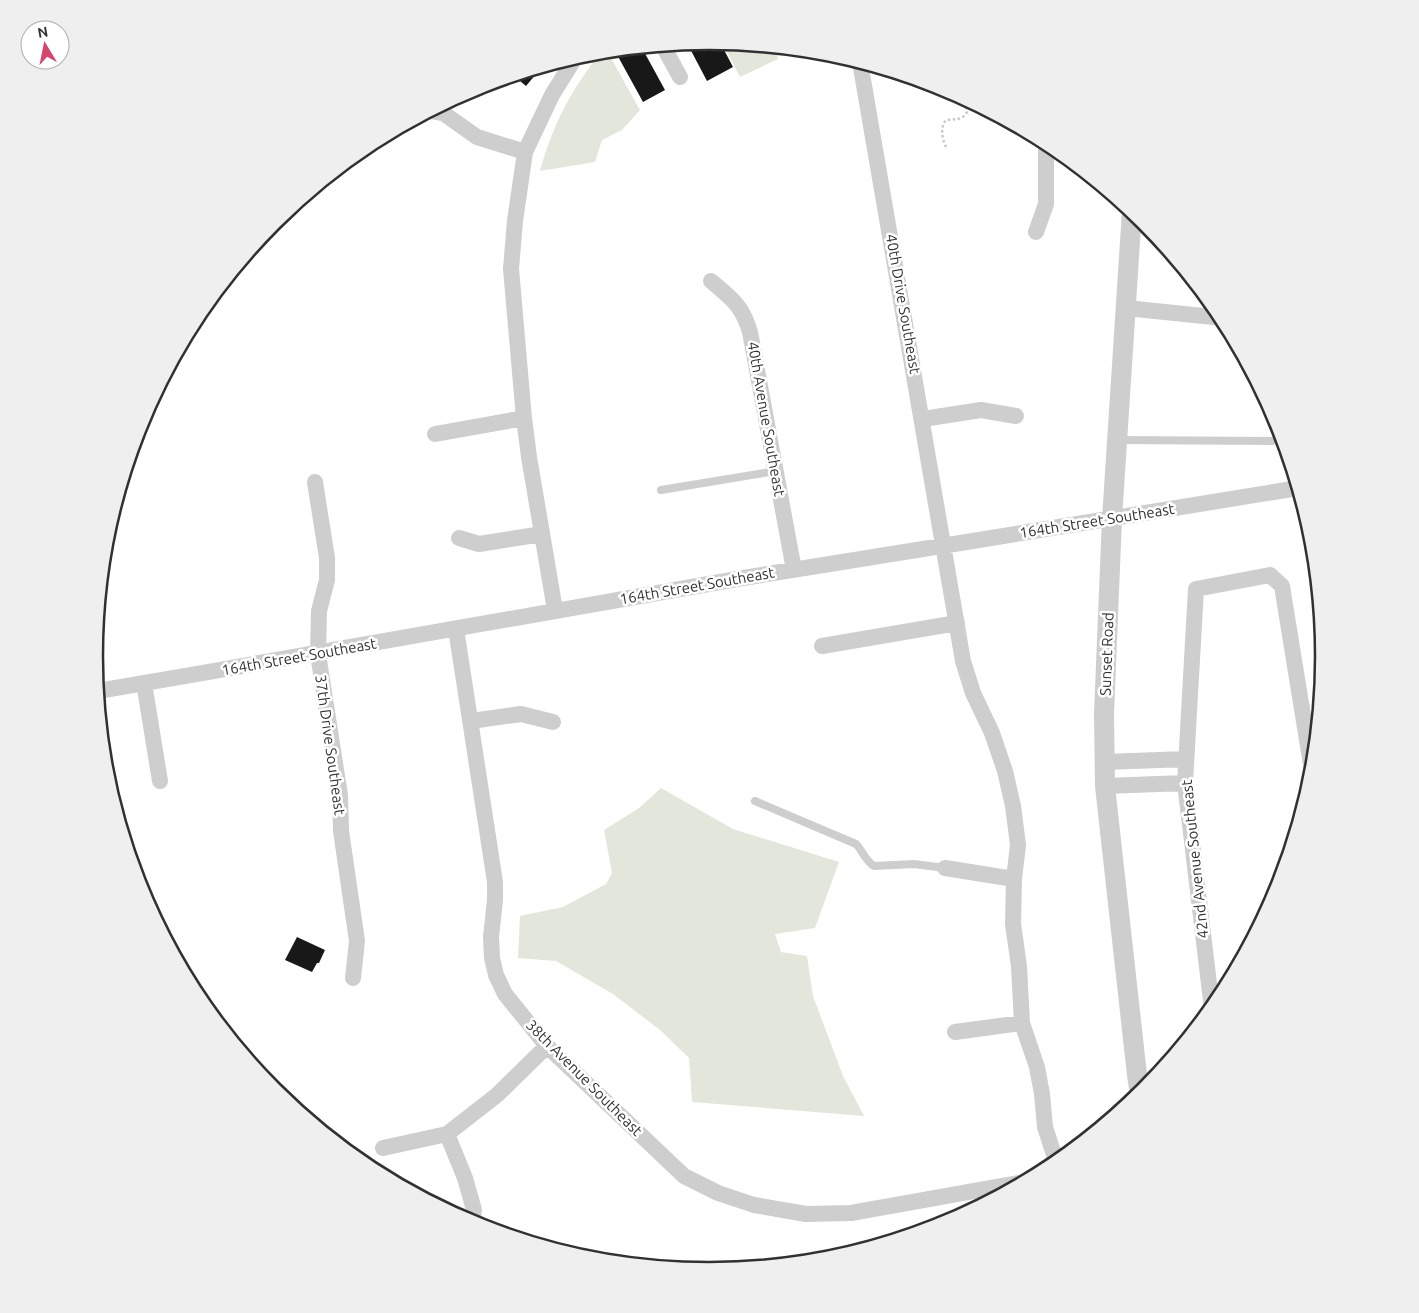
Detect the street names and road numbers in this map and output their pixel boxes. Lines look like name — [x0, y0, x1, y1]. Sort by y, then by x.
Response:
street label: 40th Drive Southeast — [883, 233, 924, 375]
street label: 40th Avenue Southeast — [745, 340, 788, 498]
street label: 164th Street Southeast — [1018, 500, 1176, 541]
street label: 164th Street Southeast — [618, 564, 776, 607]
street label: Sunset Road — [1097, 612, 1116, 696]
street label: 164th Street Southeast — [220, 635, 378, 678]
street label: 37th Drive Southeast — [312, 674, 349, 816]
street label: 42nd Avenue Southeast — [1178, 779, 1211, 939]
street label: 38th Avenue Southeast — [523, 1016, 646, 1139]

